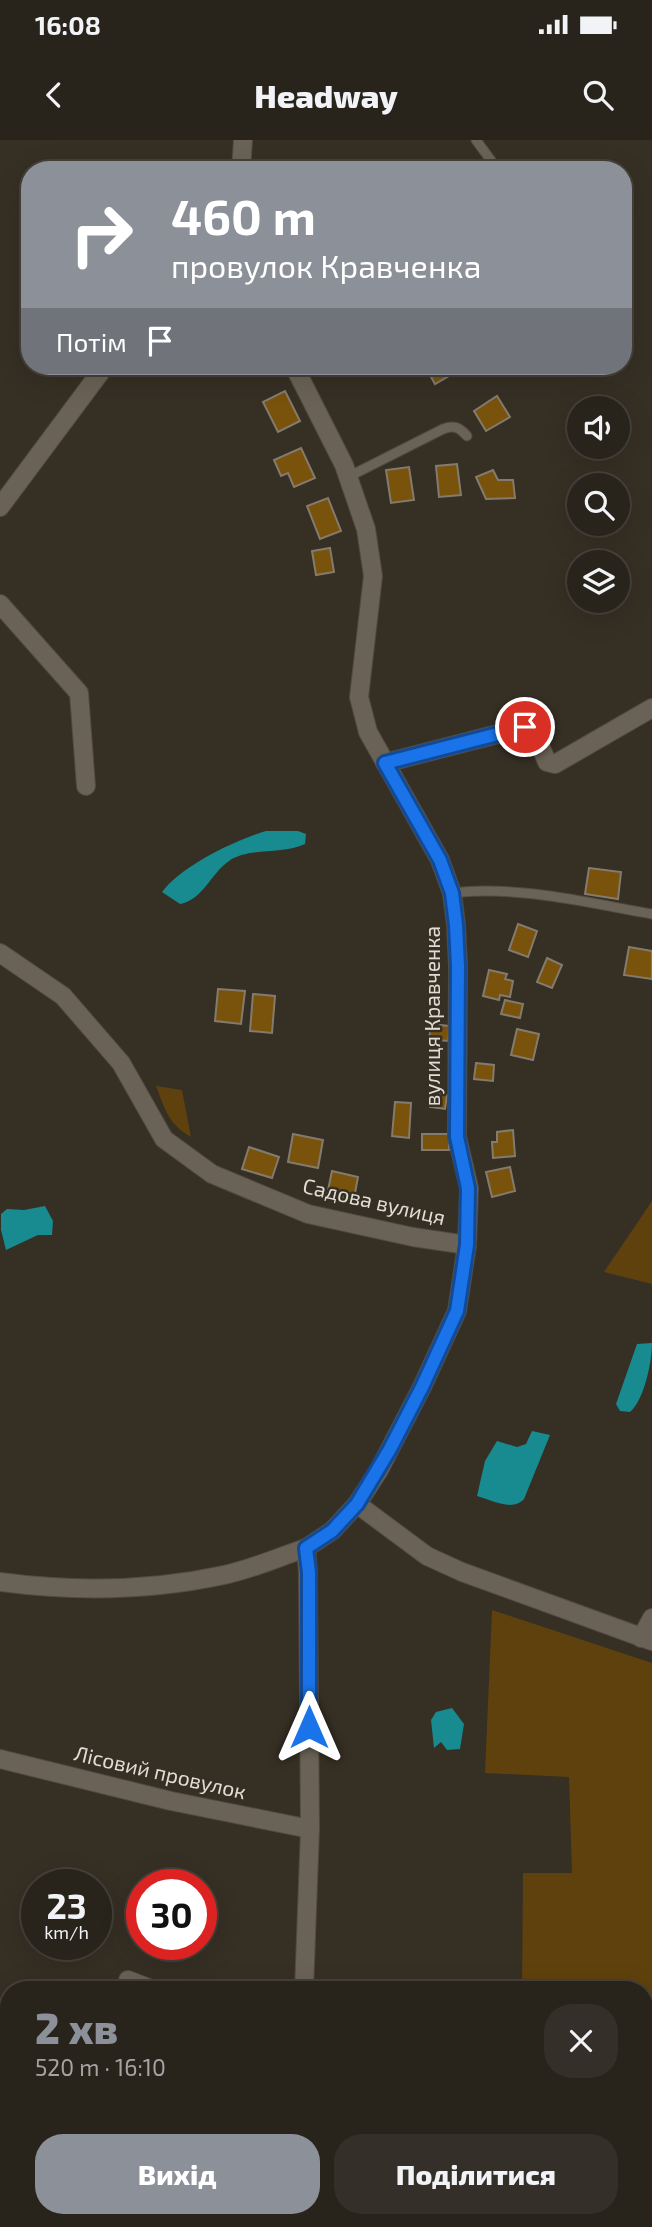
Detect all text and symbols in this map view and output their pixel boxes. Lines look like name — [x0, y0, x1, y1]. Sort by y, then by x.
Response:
text: 16:08 — [35, 9, 101, 40]
icon: back — [35, 76, 73, 114]
text: Headway — [254, 76, 398, 114]
icon: search — [579, 76, 617, 114]
text: 460 m — [171, 186, 316, 245]
icon: right — [56, 189, 147, 280]
text: провулок Кравченка — [171, 246, 481, 284]
icon: arrive — [141, 322, 179, 360]
text: Потім — [56, 326, 127, 357]
map controls — [567, 396, 630, 613]
button: sound — [567, 396, 630, 459]
button: search — [567, 473, 630, 536]
button: layers — [567, 550, 630, 613]
pin — [495, 697, 555, 757]
icon: arrive — [506, 708, 544, 746]
street label: вулиця Кравченка — [419, 926, 445, 1106]
street label: Садова вулиця — [300, 1172, 448, 1230]
position arrow — [272, 1690, 346, 1764]
street label: Лісовий провулок — [72, 1740, 249, 1804]
speed limit sign: 30 — [126, 1869, 217, 1960]
text: 23 — [46, 1884, 87, 1926]
text: km/h — [44, 1921, 89, 1943]
text: 2 хв — [35, 2002, 118, 2052]
button: close — [544, 2004, 618, 2078]
text: 520 m · 16:10 — [35, 2053, 166, 2081]
button: Вихід — [35, 2134, 320, 2214]
button: Поділитися — [334, 2134, 618, 2214]

